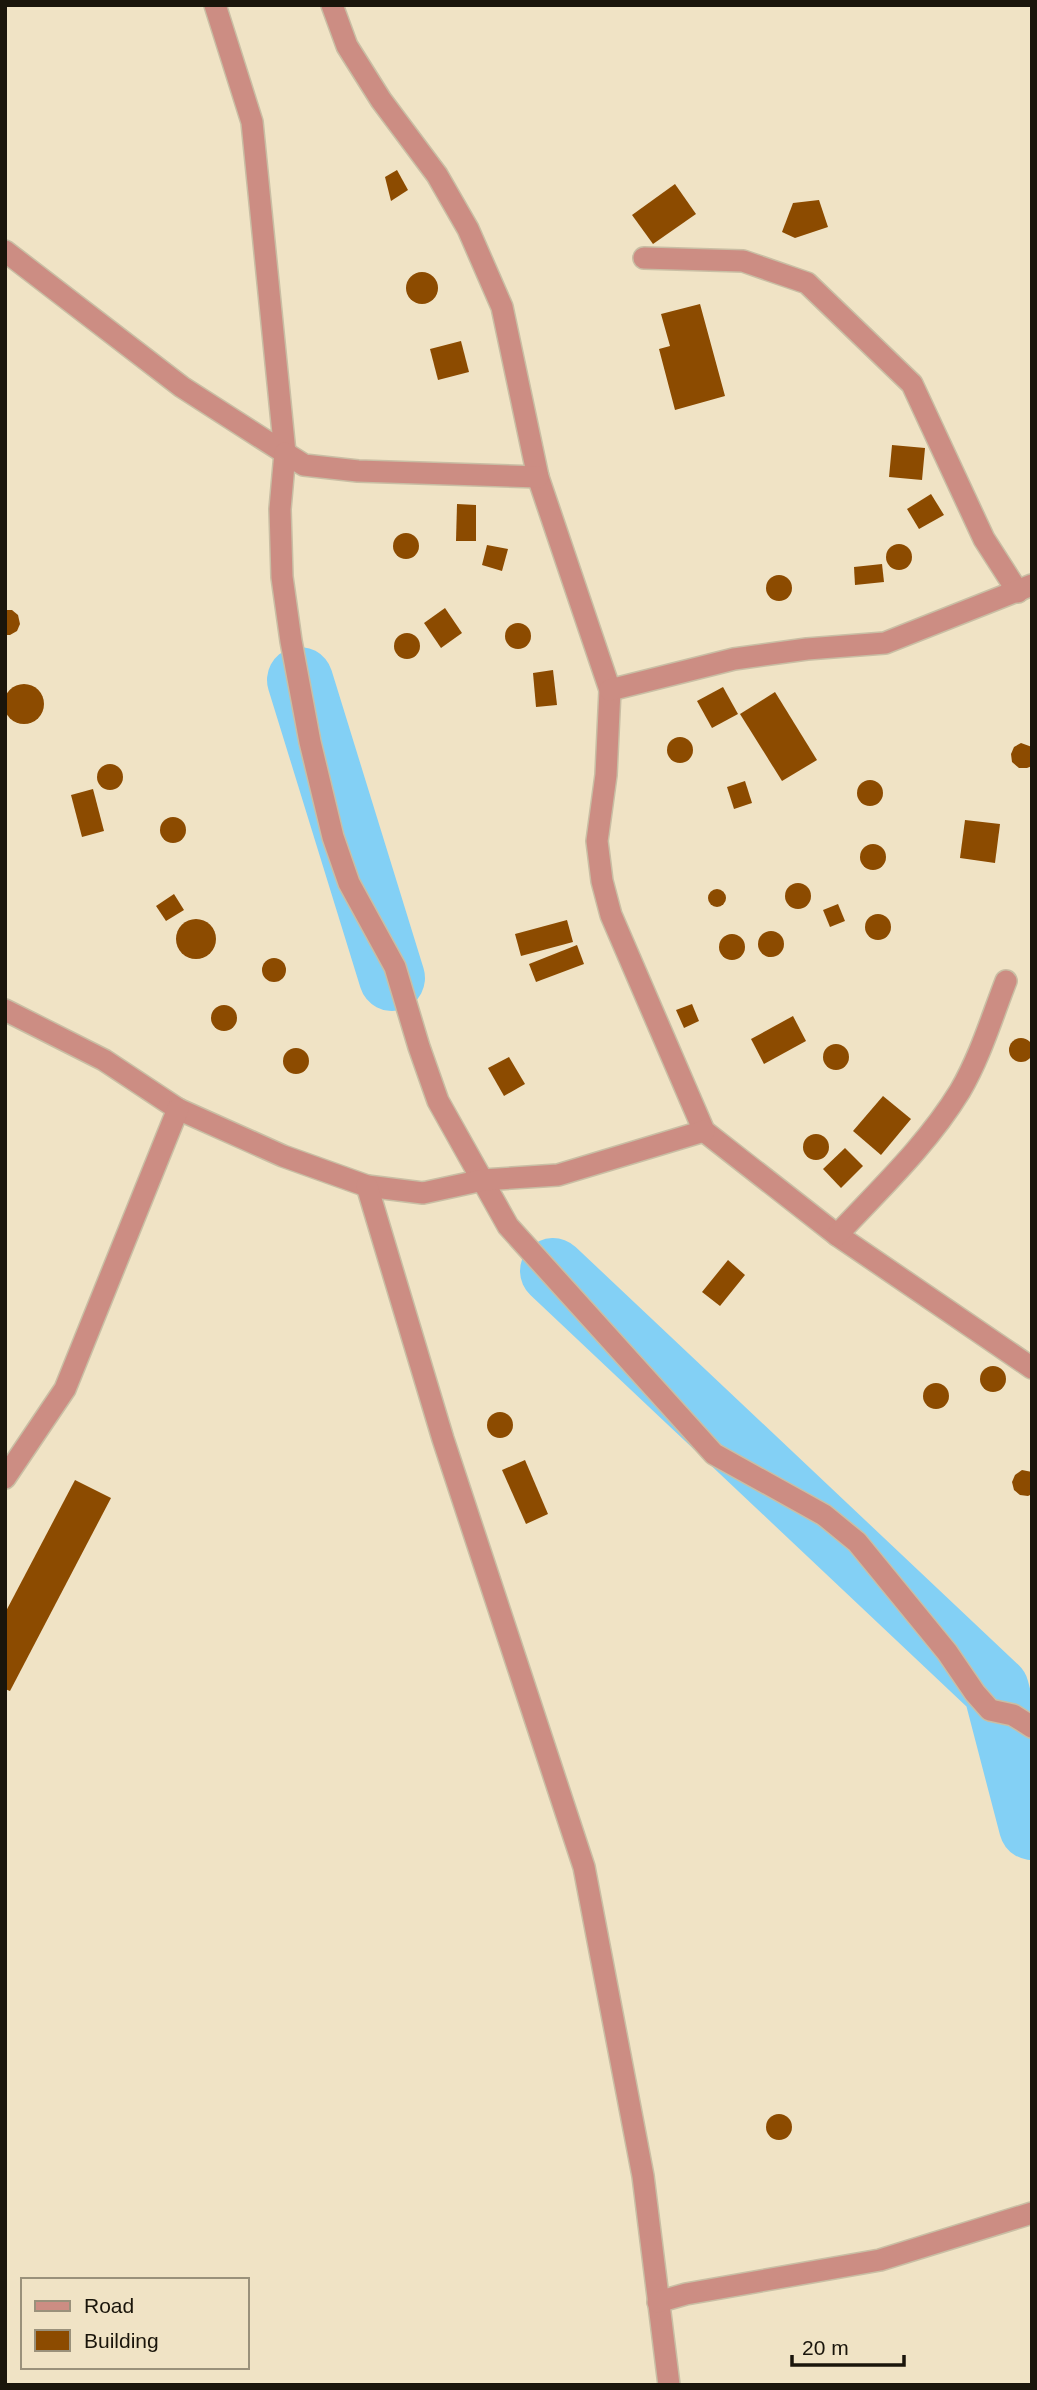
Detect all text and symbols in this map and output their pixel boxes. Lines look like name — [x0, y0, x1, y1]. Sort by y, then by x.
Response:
legend — [21, 2278, 248, 2369]
text: Road — [84, 2294, 134, 2317]
scale bar — [792, 2324, 904, 2368]
text: Building — [84, 2329, 159, 2352]
text: 20 m — [802, 2336, 849, 2359]

